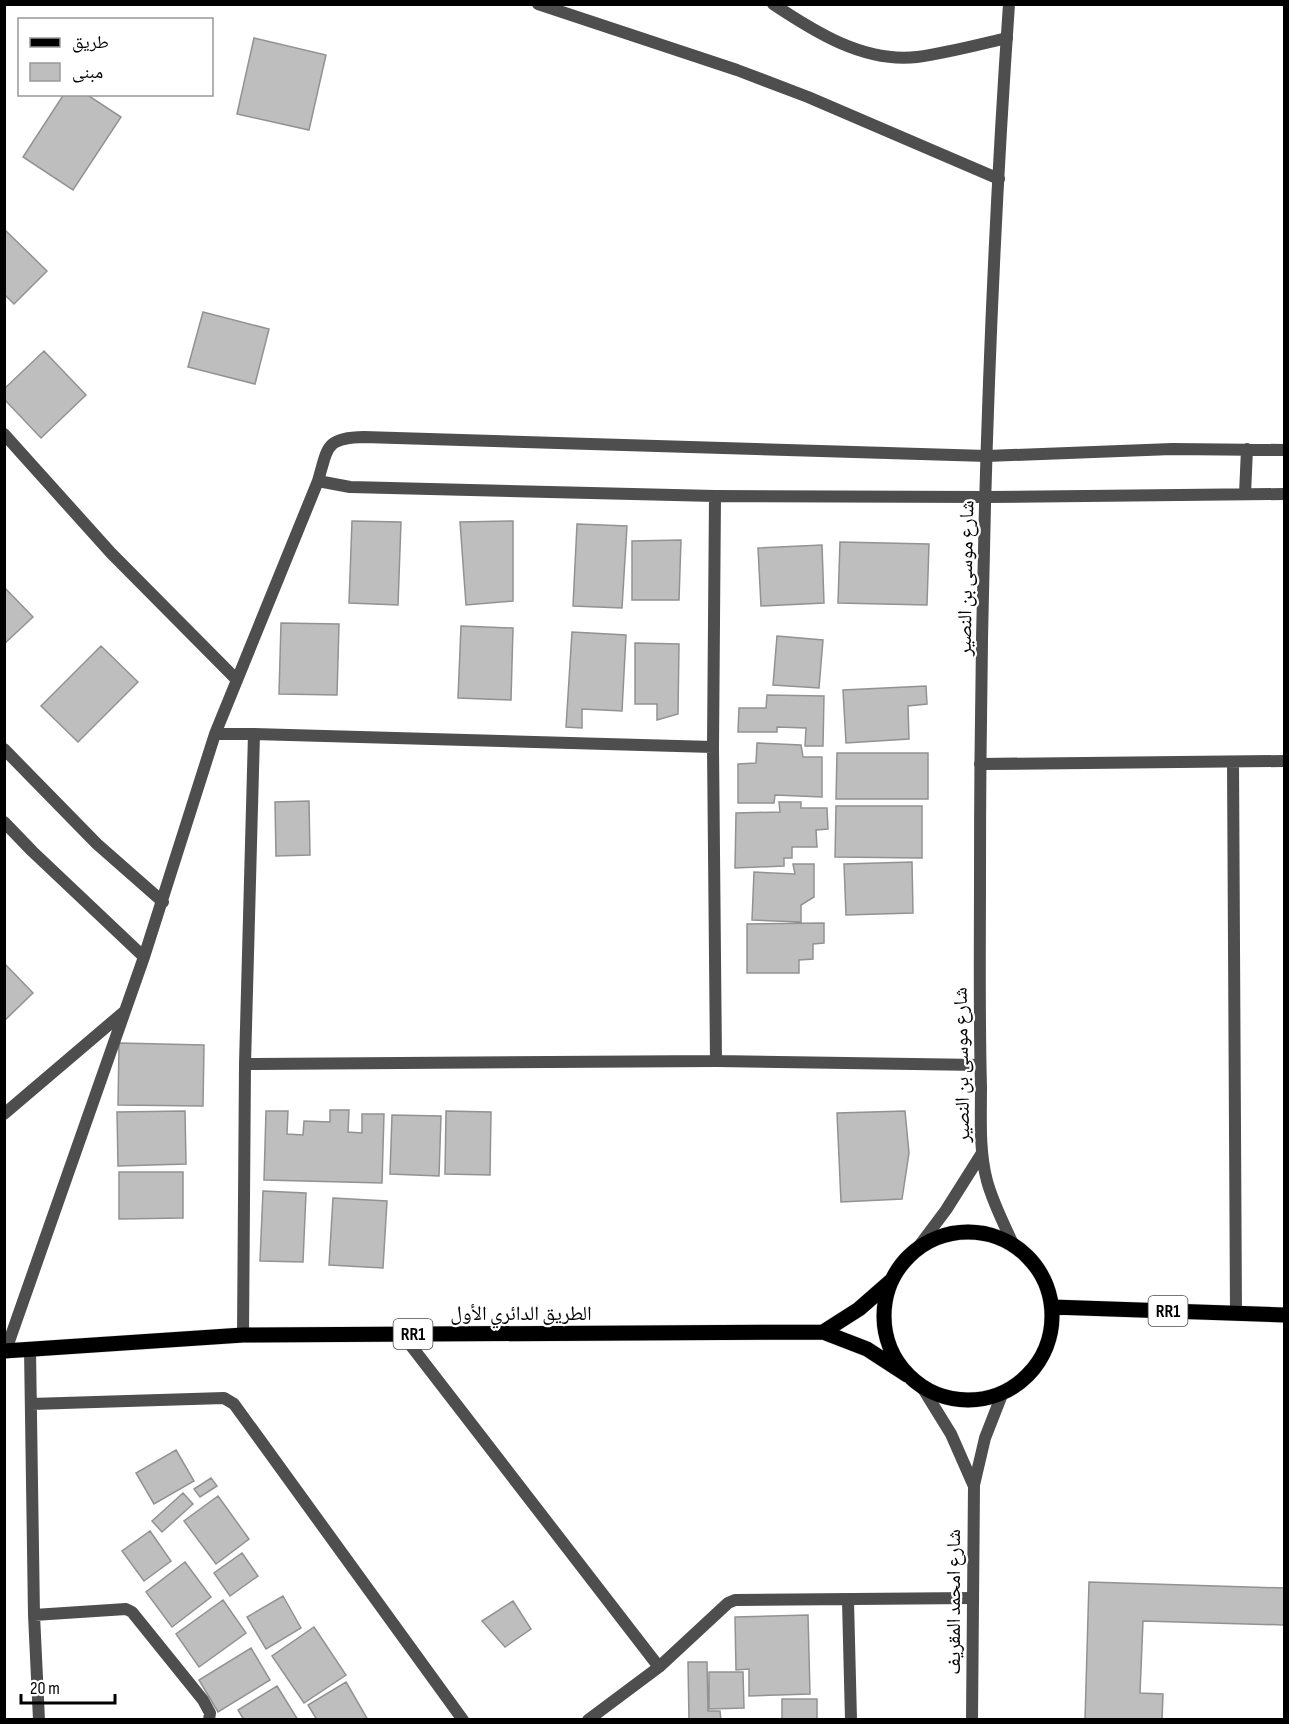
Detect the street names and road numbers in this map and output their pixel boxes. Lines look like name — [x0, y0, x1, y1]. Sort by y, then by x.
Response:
street label: شارع موسى بن النصير — [953, 500, 979, 657]
street label: شارع موسى بن النصير — [949, 987, 975, 1144]
road number: RR1 — [1148, 1296, 1188, 1326]
street label: الطريق الدائري الأول — [450, 1302, 592, 1329]
road number: RR1 — [394, 1319, 432, 1349]
street label: شارع امحمد المقريف — [942, 1529, 966, 1675]

